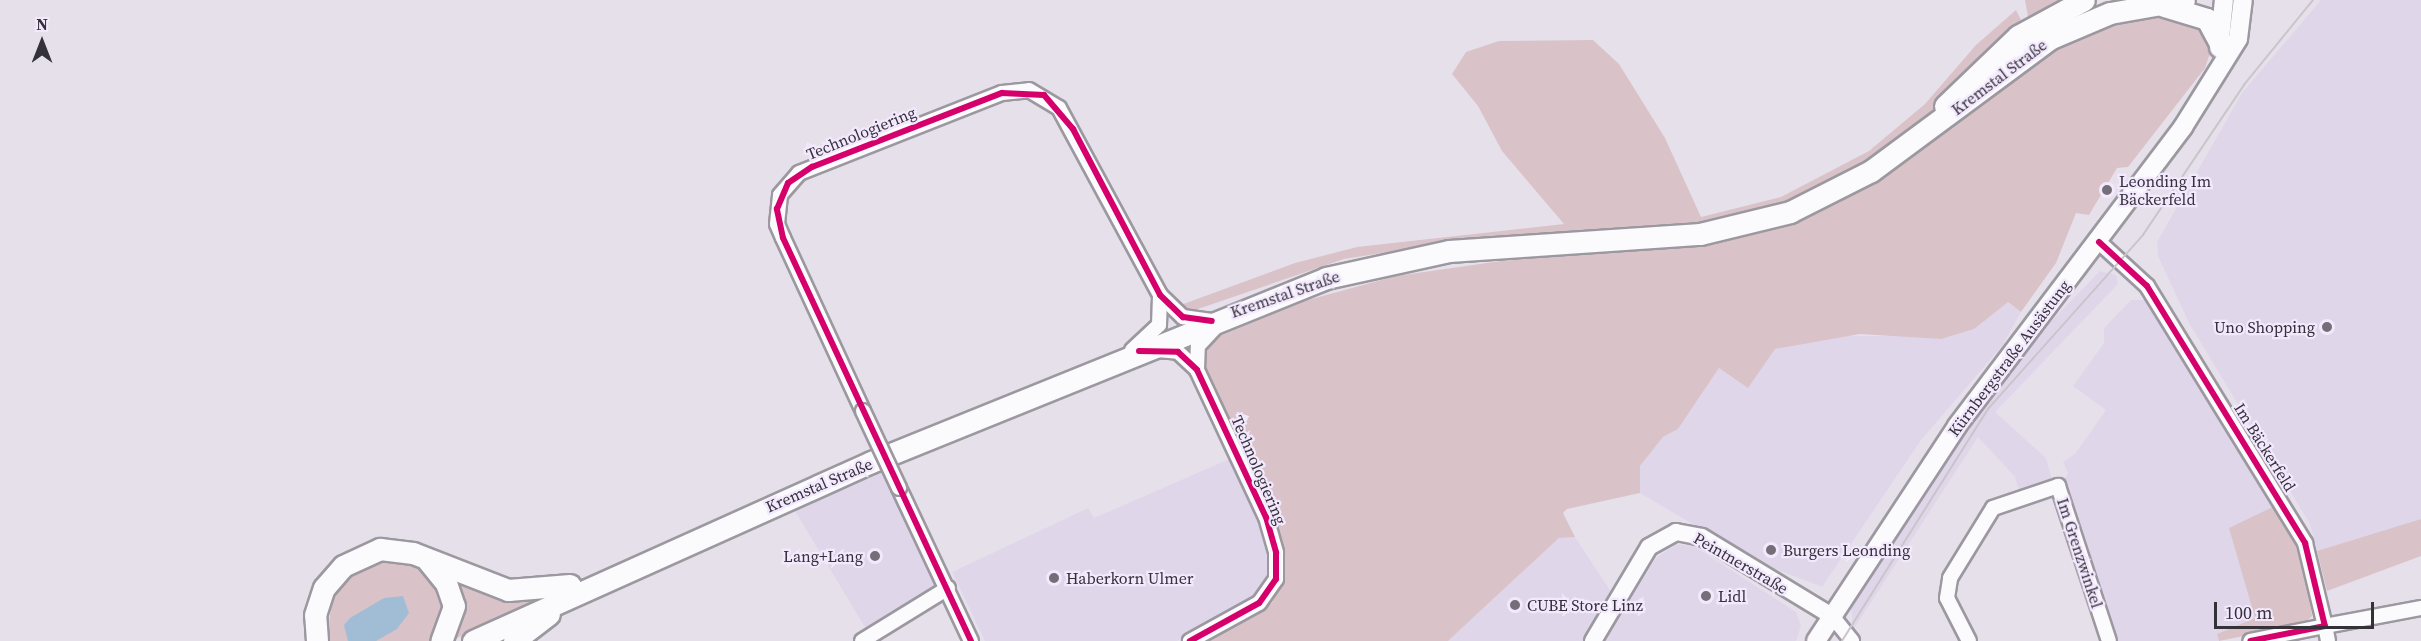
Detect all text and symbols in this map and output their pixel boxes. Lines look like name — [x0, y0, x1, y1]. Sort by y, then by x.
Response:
north arrow — [12, 12, 72, 72]
text: N — [36, 13, 48, 35]
street label: Kremstal Straße — [1948, 35, 2050, 119]
street label: Technologiering — [803, 102, 919, 164]
place label: Leonding Im Bäckerfeld — [2119, 171, 2211, 209]
marker: Leonding Im Bäckerfeld — [2100, 183, 2114, 197]
street label: Kremstal Straße — [1228, 266, 1342, 322]
street label: Kürnbergstraße Ausästung — [1944, 276, 2074, 440]
place label: Uno Shopping — [2214, 317, 2315, 337]
marker: Uno Shopping — [2320, 320, 2334, 334]
street label: Im Bäckerfeld — [2230, 399, 2300, 495]
street label: Technologiering — [1227, 413, 1291, 527]
street label: Kremstal Straße — [763, 454, 875, 516]
street label: Im Grenzwinkel — [2053, 496, 2107, 610]
street label: Peintnerstraße — [1690, 528, 1792, 598]
place label: Burgers Leonding — [1783, 540, 1910, 560]
marker: Burgers Leonding — [1764, 543, 1778, 557]
place label: Lang+Lang — [783, 546, 863, 566]
marker: Lang+Lang — [868, 549, 882, 563]
place label: Haberkorn Ulmer — [1066, 568, 1194, 588]
marker: Haberkorn Ulmer — [1047, 571, 1061, 585]
place label: Lidl — [1718, 586, 1746, 606]
marker: Lidl — [1699, 589, 1713, 603]
scale bar — [2217, 590, 2378, 628]
place label: CUBE Store Linz — [1527, 595, 1643, 615]
marker: CUBE Store Linz — [1508, 598, 1522, 612]
text: 100 m — [2225, 600, 2272, 625]

